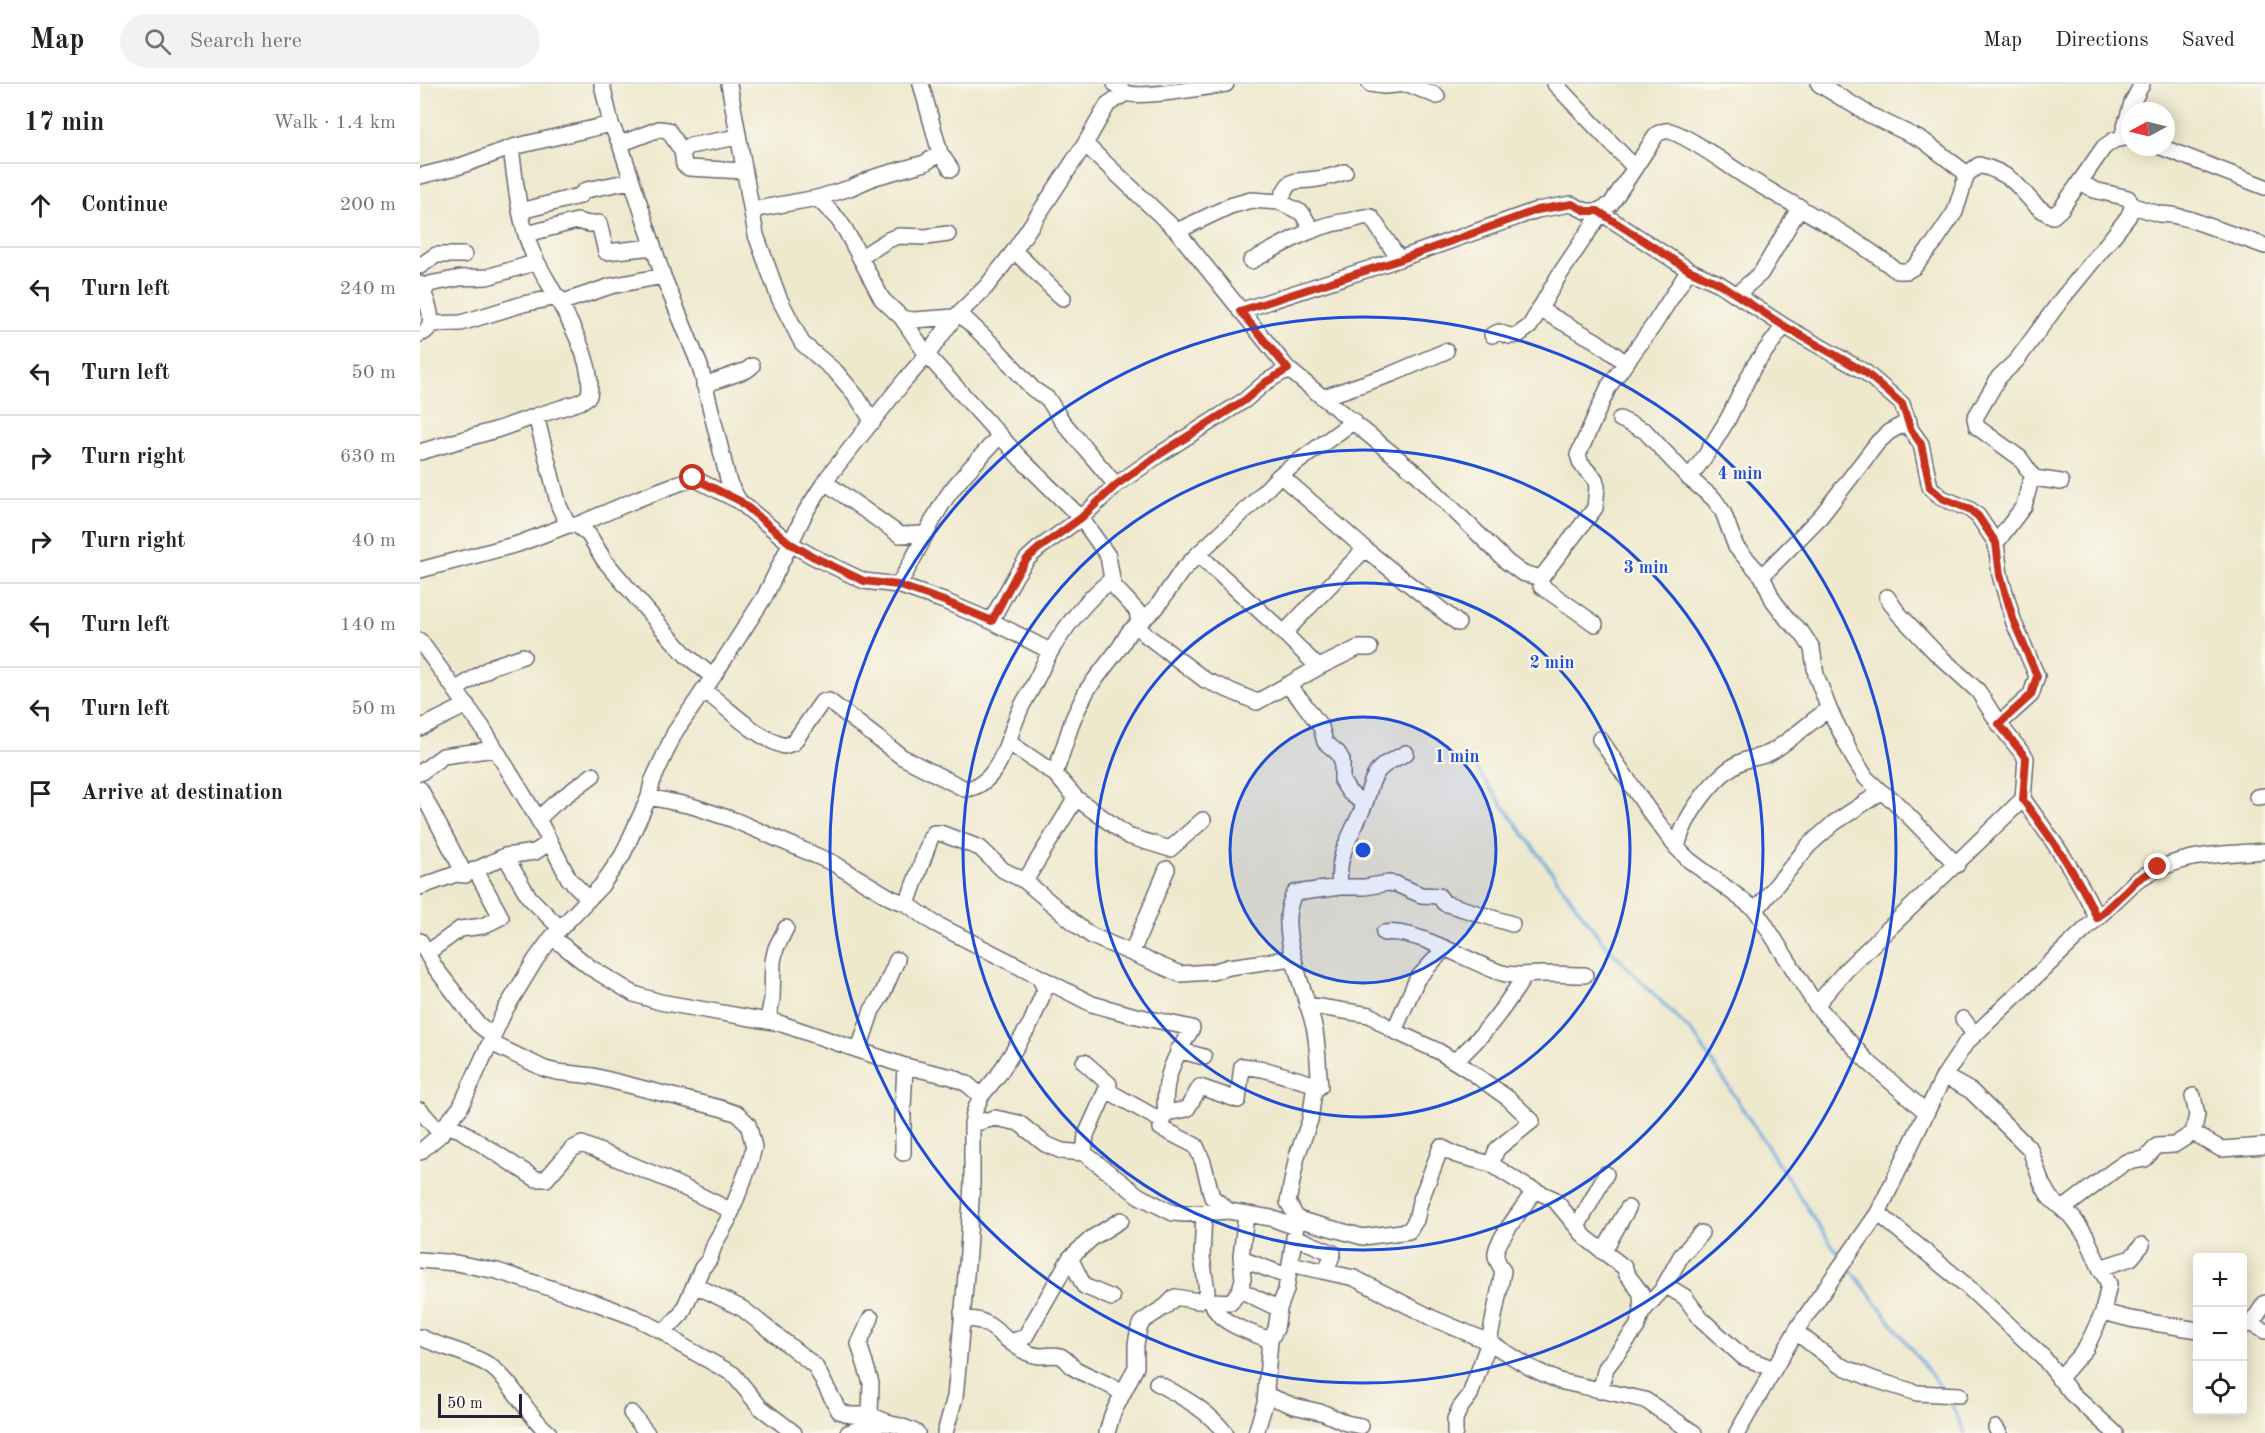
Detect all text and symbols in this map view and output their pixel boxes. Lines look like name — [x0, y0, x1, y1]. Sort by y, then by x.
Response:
search box — [120, 14, 540, 68]
icon: search — [141, 25, 174, 58]
text: Map — [30, 27, 84, 55]
text: Search here — [189, 30, 302, 52]
text: Map — [1983, 30, 2022, 51]
text: Directions — [2055, 30, 2149, 51]
text: Saved — [2182, 30, 2235, 51]
north arrow — [2121, 102, 2175, 156]
text: 17 min — [24, 110, 104, 136]
text: Walk · 1.4 km — [273, 113, 396, 133]
icon: ahead — [24, 189, 57, 222]
text: Continue — [81, 194, 168, 216]
text: 200 m — [340, 195, 396, 215]
icon: left — [24, 273, 57, 306]
text: Turn left — [81, 278, 170, 300]
text: 240 m — [340, 279, 396, 299]
icon: left — [24, 357, 57, 390]
text: Turn left — [81, 362, 170, 384]
text: 50 m — [351, 363, 396, 383]
icon: right — [24, 441, 57, 474]
text: Turn right — [81, 446, 185, 468]
text: 630 m — [340, 447, 396, 467]
route start — [679, 464, 705, 490]
text: 4 min — [1717, 465, 1763, 483]
icon: right — [24, 525, 57, 558]
text: Turn right — [81, 530, 185, 552]
text: 40 m — [351, 531, 396, 551]
text: 3 min — [1623, 559, 1669, 577]
icon: left — [24, 609, 57, 642]
text: Turn left — [81, 614, 170, 636]
text: 140 m — [340, 615, 396, 635]
text: 2 min — [1529, 654, 1575, 672]
icon: left — [24, 693, 57, 726]
text: Turn left — [81, 698, 170, 720]
text: 50 m — [351, 699, 396, 719]
text: 1 min — [1434, 748, 1480, 766]
icon: arrive — [24, 777, 57, 810]
text: Arrive at destination — [81, 782, 283, 804]
centre of rings — [1353, 840, 1373, 860]
route end — [2144, 853, 2170, 879]
map controls — [2193, 1253, 2247, 1415]
button: + — [2193, 1253, 2247, 1307]
button: − — [2193, 1307, 2247, 1361]
button: locate — [2193, 1361, 2247, 1415]
scale bar — [438, 1391, 522, 1418]
text: 50 m — [447, 1396, 483, 1412]

